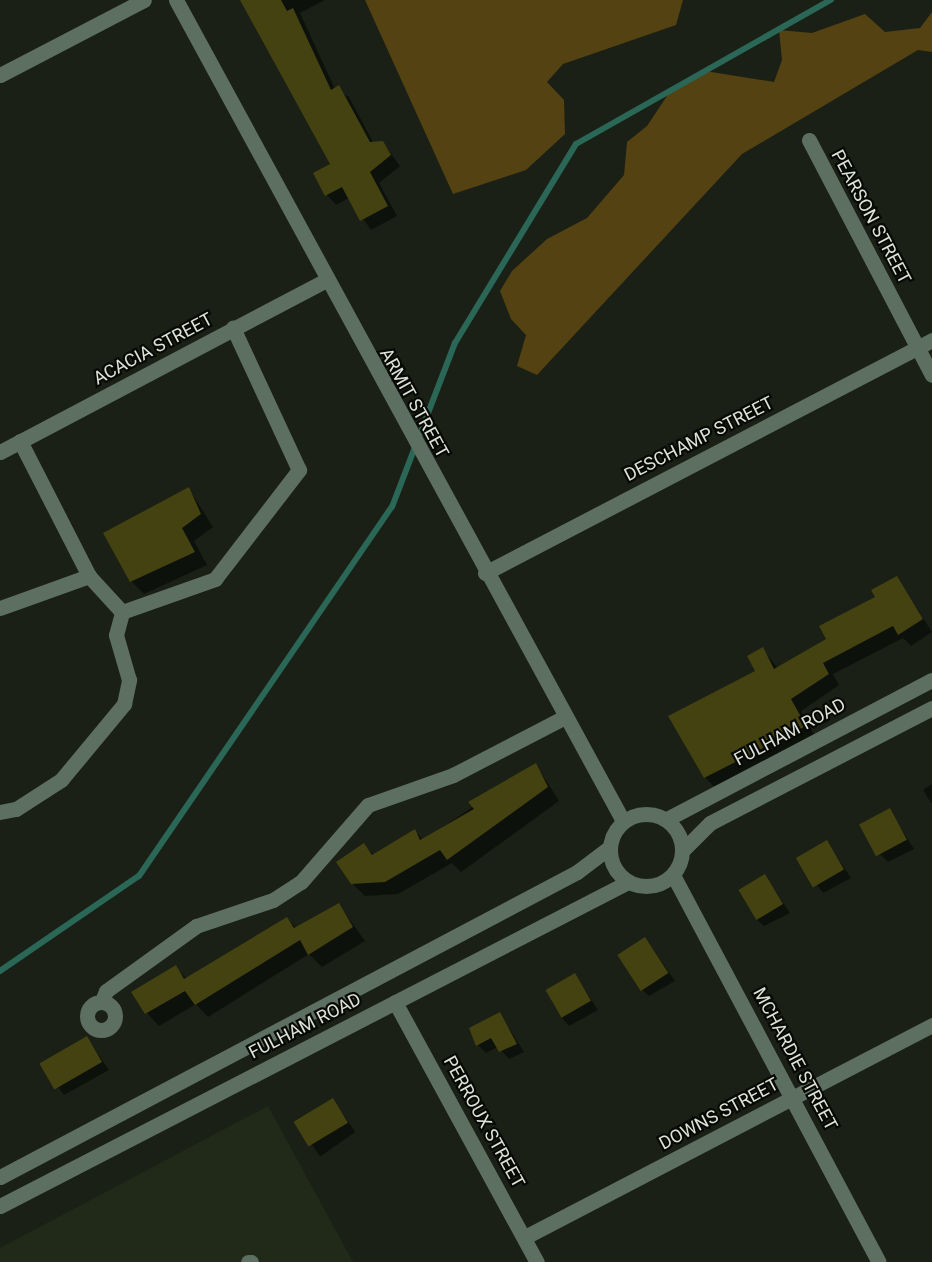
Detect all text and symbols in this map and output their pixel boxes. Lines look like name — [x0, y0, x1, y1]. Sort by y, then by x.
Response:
street label: PEARSON STREET — [827, 146, 915, 288]
street label: ACACIA STREET — [90, 309, 216, 389]
street label: ARMIT STREET — [375, 344, 453, 462]
street label: DESCHAMP STREET — [621, 392, 777, 486]
street label: FULHAM ROAD — [731, 694, 849, 770]
street label: MCHARDIE STREET — [748, 984, 842, 1134]
street label: FULHAM ROAD — [245, 988, 365, 1064]
street label: PERROUX STREET — [439, 1052, 529, 1192]
street label: DOWNS STREET — [656, 1073, 782, 1155]

